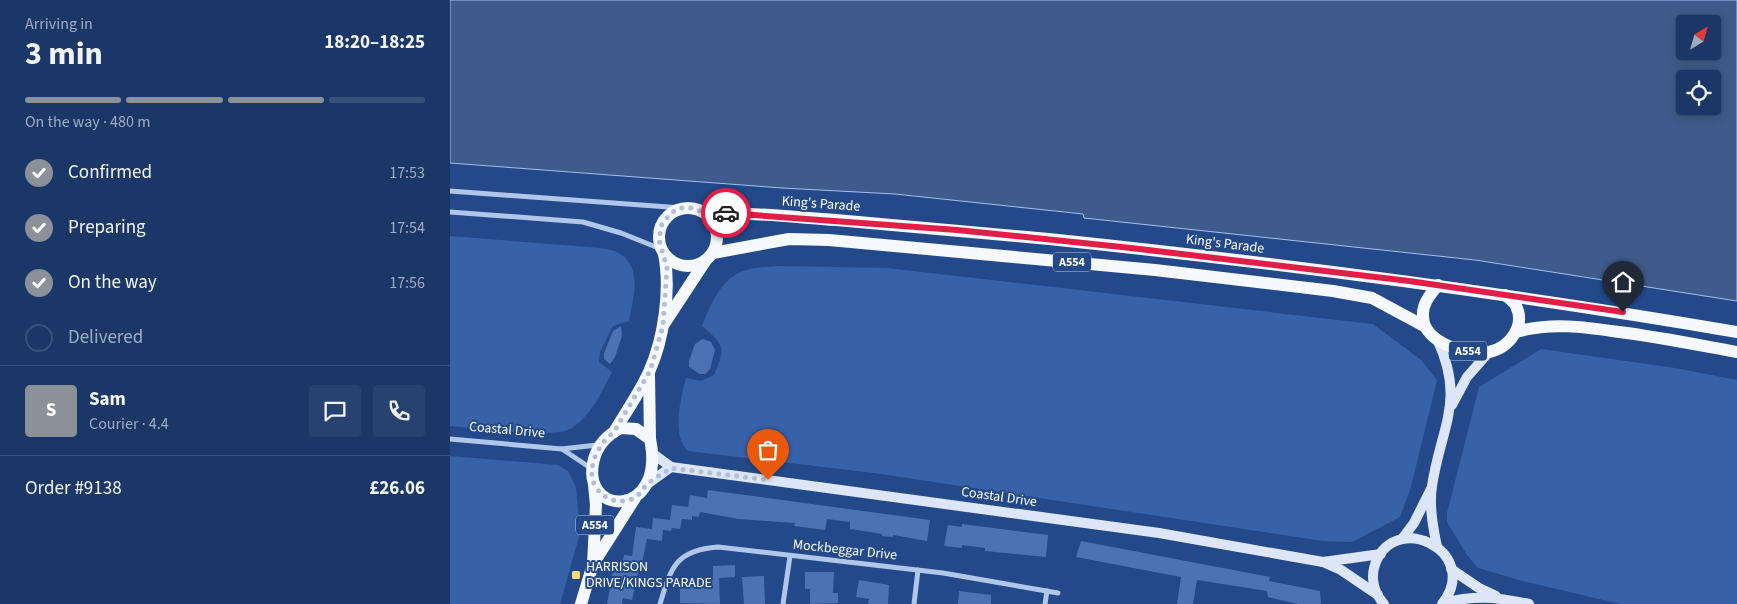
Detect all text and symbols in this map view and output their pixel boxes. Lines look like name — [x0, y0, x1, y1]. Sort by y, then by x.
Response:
text: Arriving in — [25, 13, 93, 35]
north arrow — [1676, 15, 1721, 60]
map controls — [1676, 15, 1721, 115]
text: 18:20–18:25 — [324, 29, 425, 56]
text: 3 min — [25, 31, 103, 77]
button: locate — [1676, 70, 1721, 115]
text: On the way · 480 m — [25, 111, 150, 133]
icon: check — [25, 159, 53, 187]
text: Confirmed — [68, 159, 152, 186]
text: 17:53 — [389, 162, 425, 184]
courier — [701, 188, 751, 238]
street label: King's Parade — [781, 191, 861, 217]
icon: car — [712, 199, 740, 227]
icon: check — [25, 214, 53, 242]
text: Preparing — [68, 214, 146, 241]
text: 17:54 — [389, 217, 425, 239]
street label: King's Parade — [1185, 229, 1265, 259]
road number: A554 — [1053, 252, 1091, 272]
pin — [1602, 261, 1644, 312]
icon: home — [1609, 268, 1637, 296]
icon: check — [25, 269, 53, 297]
text: On the way — [68, 269, 157, 296]
text: 17:56 — [389, 272, 425, 294]
text: Delivered — [68, 324, 143, 351]
road number: A554 — [1449, 342, 1487, 361]
button: chat — [309, 385, 361, 437]
button: phone — [373, 385, 425, 437]
text: Sam — [89, 386, 126, 413]
text: S — [46, 397, 56, 424]
text: Courier · 4.4 — [89, 413, 169, 435]
street label: Coastal Drive — [468, 417, 546, 443]
pin — [747, 429, 789, 480]
icon: bag — [754, 436, 782, 464]
text: Order #9138 — [25, 475, 122, 502]
text: £26.06 — [369, 475, 425, 502]
street label: Coastal Drive — [960, 482, 1038, 512]
road number: A554 — [576, 516, 614, 534]
street label: Mockbeggar Drive — [792, 535, 898, 565]
place label: HARRISON DRIVE/KINGS PARADE — [586, 557, 712, 593]
marker: HARRISON DRIVE/KINGS PARADE — [570, 569, 582, 581]

